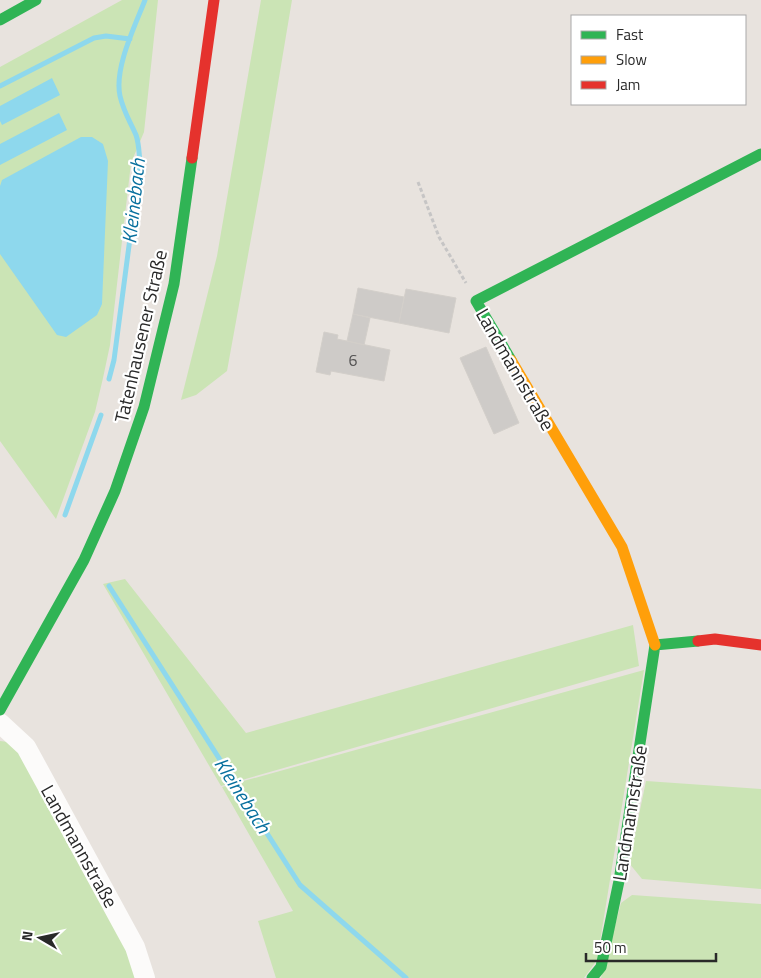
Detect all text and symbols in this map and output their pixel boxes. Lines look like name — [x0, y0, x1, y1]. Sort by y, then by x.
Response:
legend — [571, 15, 746, 105]
text: Fast — [616, 23, 644, 46]
text: Slow — [616, 48, 647, 71]
text: Jam — [616, 73, 640, 96]
water label: Kleinebach — [113, 156, 153, 245]
street label: Tatenhausener Straße — [106, 247, 174, 425]
street label: Landmannstraße — [469, 303, 563, 435]
house number: 6 — [349, 348, 358, 372]
street label: Landmannstraße — [604, 743, 654, 883]
water label: Kleinebach — [207, 751, 280, 840]
street label: Landmannstraße — [34, 779, 126, 913]
north arrow — [15, 913, 65, 963]
text: N — [16, 929, 38, 942]
scale bar — [586, 930, 716, 962]
text: 50 m — [594, 936, 627, 959]

